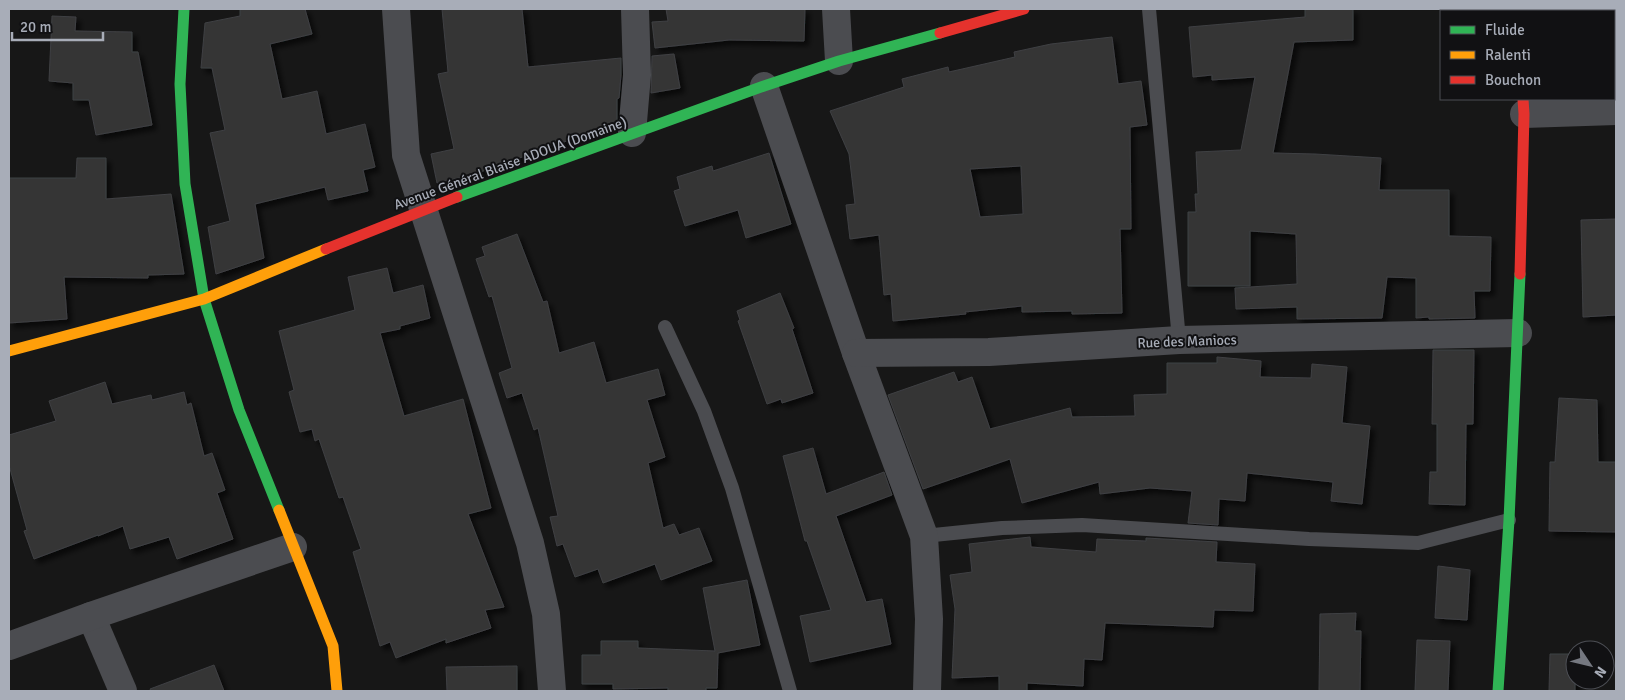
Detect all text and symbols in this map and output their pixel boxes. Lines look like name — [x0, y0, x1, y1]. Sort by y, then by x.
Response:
scale bar — [12, 10, 104, 42]
legend — [1440, 10, 1615, 100]
text: 20 m — [20, 18, 51, 36]
text: Fluide — [1485, 21, 1525, 39]
text: Ralenti — [1485, 46, 1531, 64]
text: Bouchon — [1485, 71, 1541, 89]
street label: Avenue Général Blaise ADOUA (Domaine) — [391, 113, 629, 214]
street label: Rue des Maniocs — [1137, 331, 1237, 352]
north arrow — [1565, 640, 1615, 690]
text: N — [1590, 663, 1610, 681]

